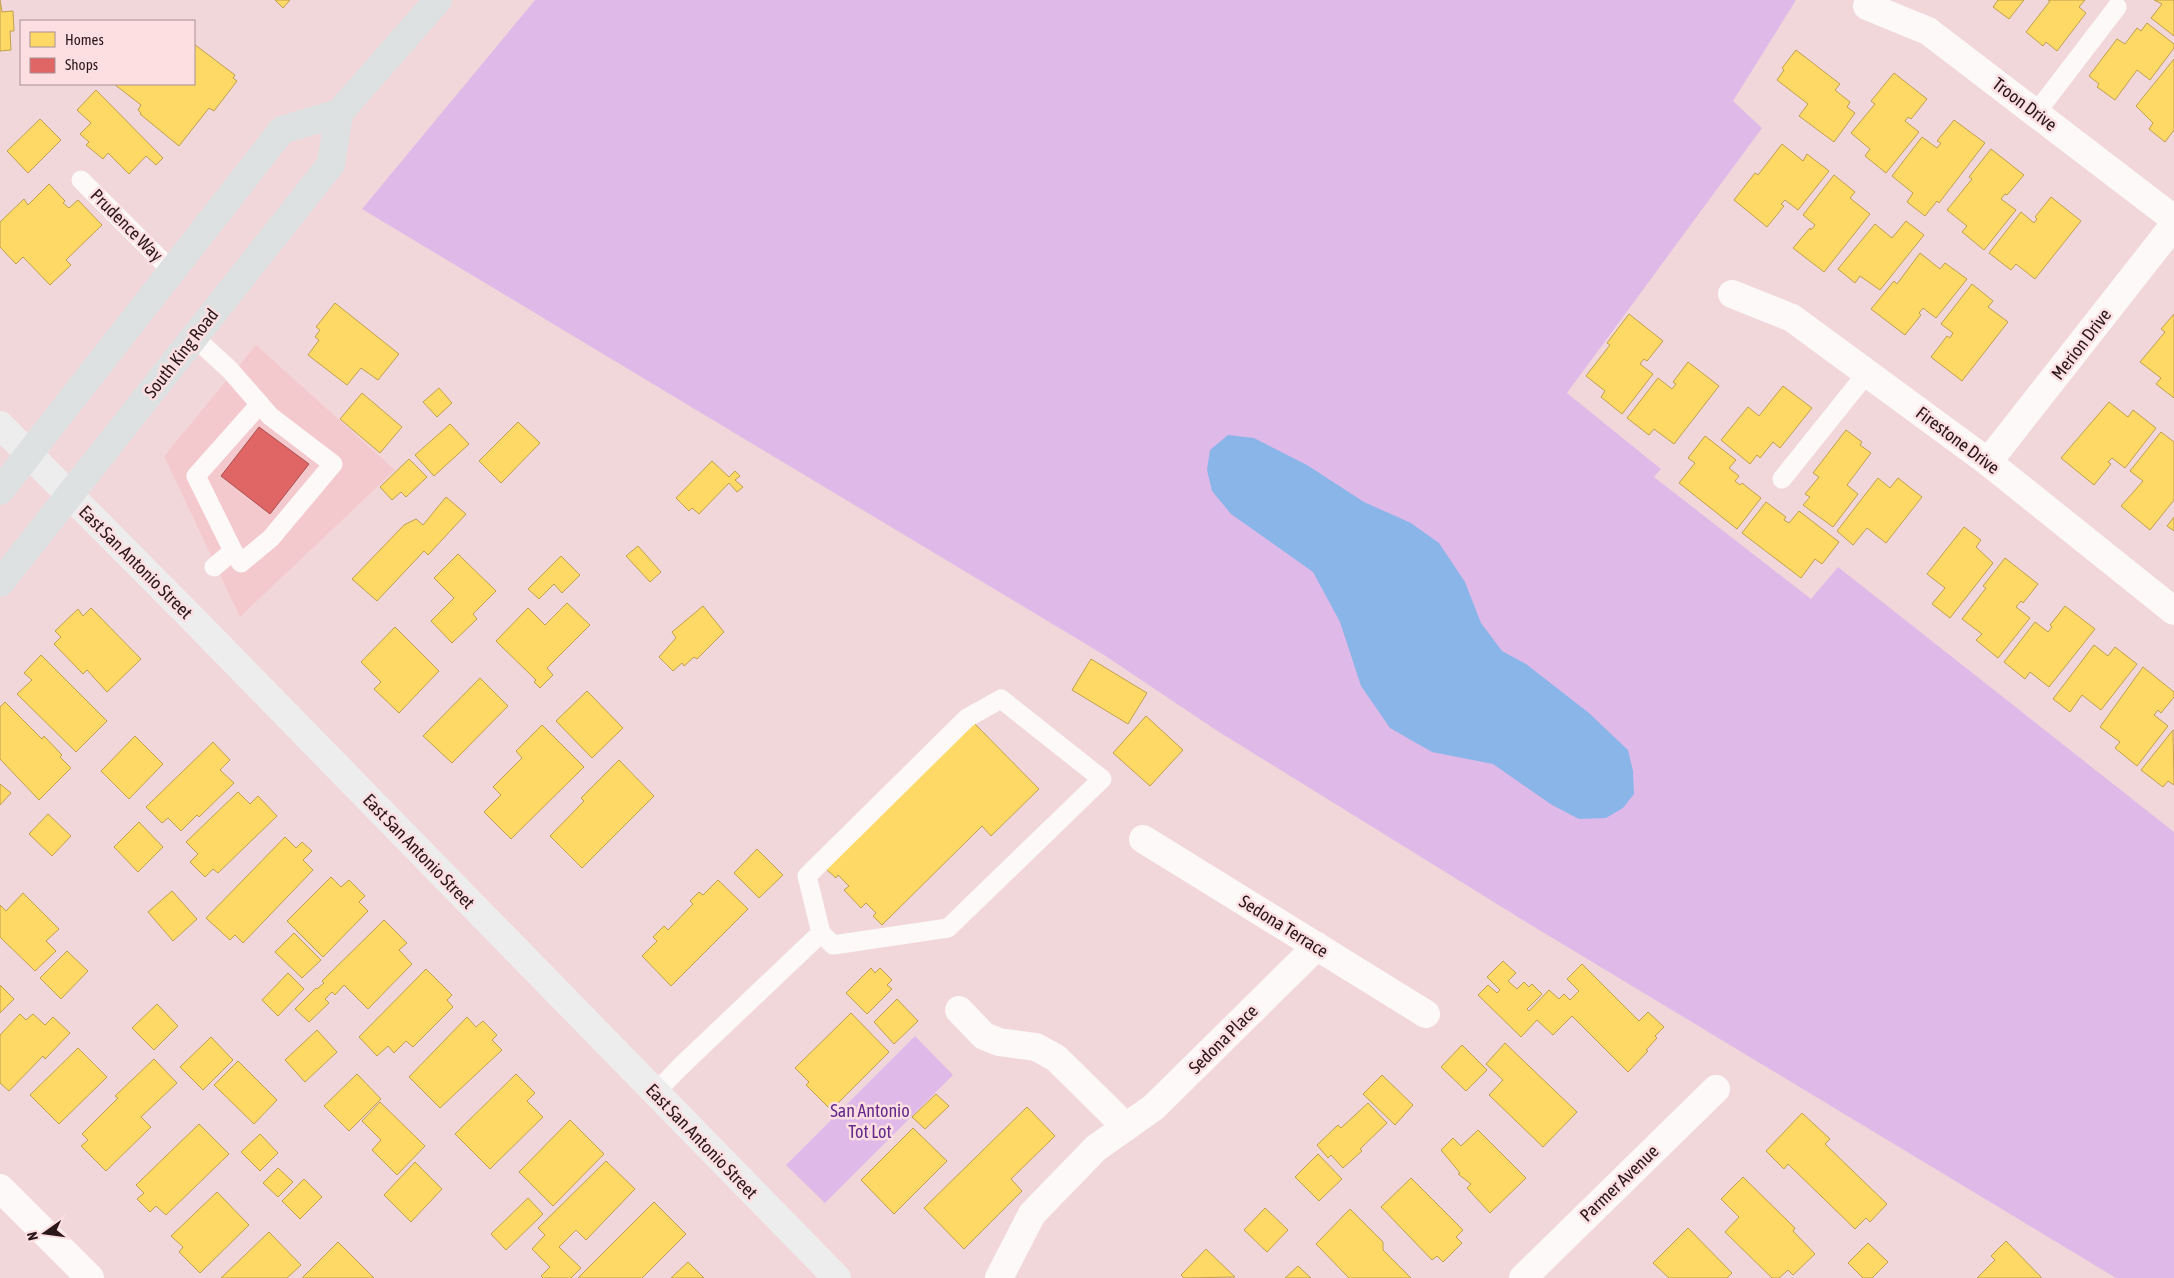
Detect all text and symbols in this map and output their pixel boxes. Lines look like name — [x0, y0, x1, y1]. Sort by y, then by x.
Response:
legend — [20, 20, 195, 85]
text: Homes — [65, 31, 104, 48]
text: Shops — [65, 56, 98, 73]
street label: Troon Drive — [1989, 73, 2061, 135]
street label: Prudence Way — [86, 184, 168, 266]
street label: South King Road — [140, 304, 222, 402]
street label: Merion Drive — [2047, 304, 2115, 384]
street label: Firestone Drive — [1912, 402, 2004, 478]
street label: East San Antonio Street — [75, 501, 197, 623]
street label: East San Antonio Street — [359, 789, 479, 913]
street label: Sedona Terrace — [1236, 890, 1332, 962]
street label: Sedona Place — [1184, 1000, 1262, 1078]
street label: East San Antonio Street — [642, 1079, 762, 1203]
park label: San Antonio Tot Lot — [830, 1100, 910, 1142]
street label: Parmer Avenue — [1575, 1140, 1663, 1226]
north arrow — [20, 1208, 70, 1258]
text: N — [24, 1230, 41, 1242]

